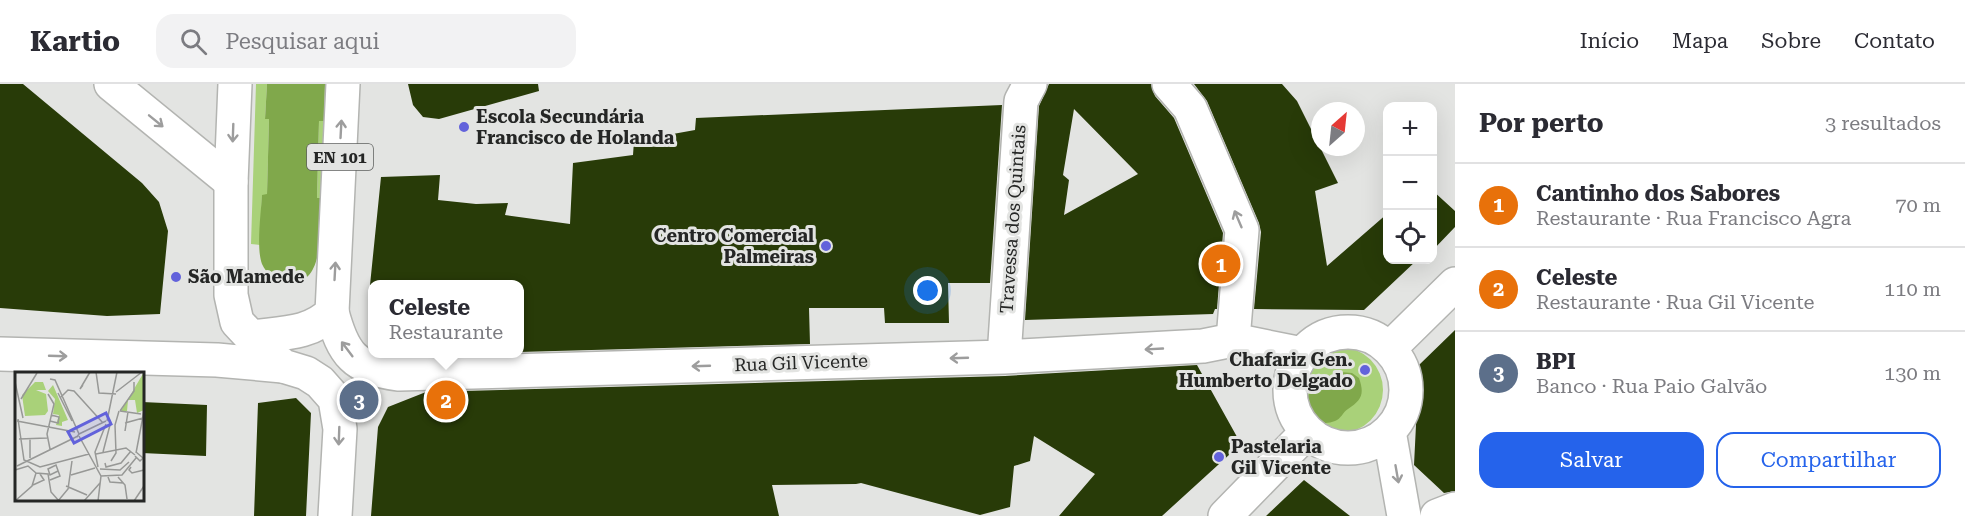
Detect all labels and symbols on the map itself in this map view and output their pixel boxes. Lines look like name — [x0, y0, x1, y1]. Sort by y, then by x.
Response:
north arrow — [1311, 102, 1365, 156]
place label: Escola Secundária Francisco de Holanda — [476, 106, 675, 148]
one-way arrow — [148, 114, 164, 127]
one-way arrow — [336, 119, 347, 139]
marker: Escola Secundária Francisco de Holanda — [457, 120, 471, 134]
one-way arrow — [227, 123, 238, 143]
street label: Travessa dos Quintais — [995, 124, 1030, 314]
road number: EN 101 — [307, 144, 373, 170]
one-way arrow — [1231, 211, 1243, 229]
place label: Centro Comercial Palmeiras — [654, 225, 814, 267]
marker: Centro Comercial Palmeiras — [819, 239, 833, 253]
pin: 1 — [1202, 242, 1240, 286]
one-way arrow — [329, 261, 340, 281]
place label: São Mamede — [188, 266, 305, 287]
marker: São Mamede — [169, 270, 183, 284]
your location — [913, 276, 942, 305]
one-way arrow — [341, 341, 354, 357]
one-way arrow — [1144, 343, 1164, 354]
place label: Chafariz Gen. Humberto Delgado — [1179, 349, 1353, 391]
one-way arrow — [48, 350, 68, 361]
street label: Rua Gil Vicente — [734, 350, 868, 375]
one-way arrow — [950, 353, 970, 364]
one-way arrow — [692, 360, 712, 371]
marker: Chafariz Gen. Humberto Delgado — [1358, 363, 1372, 377]
inset map — [15, 372, 144, 501]
pin: 3 — [340, 378, 378, 422]
pin: 2 — [426, 378, 466, 422]
one-way arrow — [334, 425, 345, 445]
place label: Pastelaria Gil Vicente — [1231, 436, 1331, 478]
marker: Pastelaria Gil Vicente — [1212, 450, 1226, 464]
one-way arrow — [1392, 463, 1403, 483]

